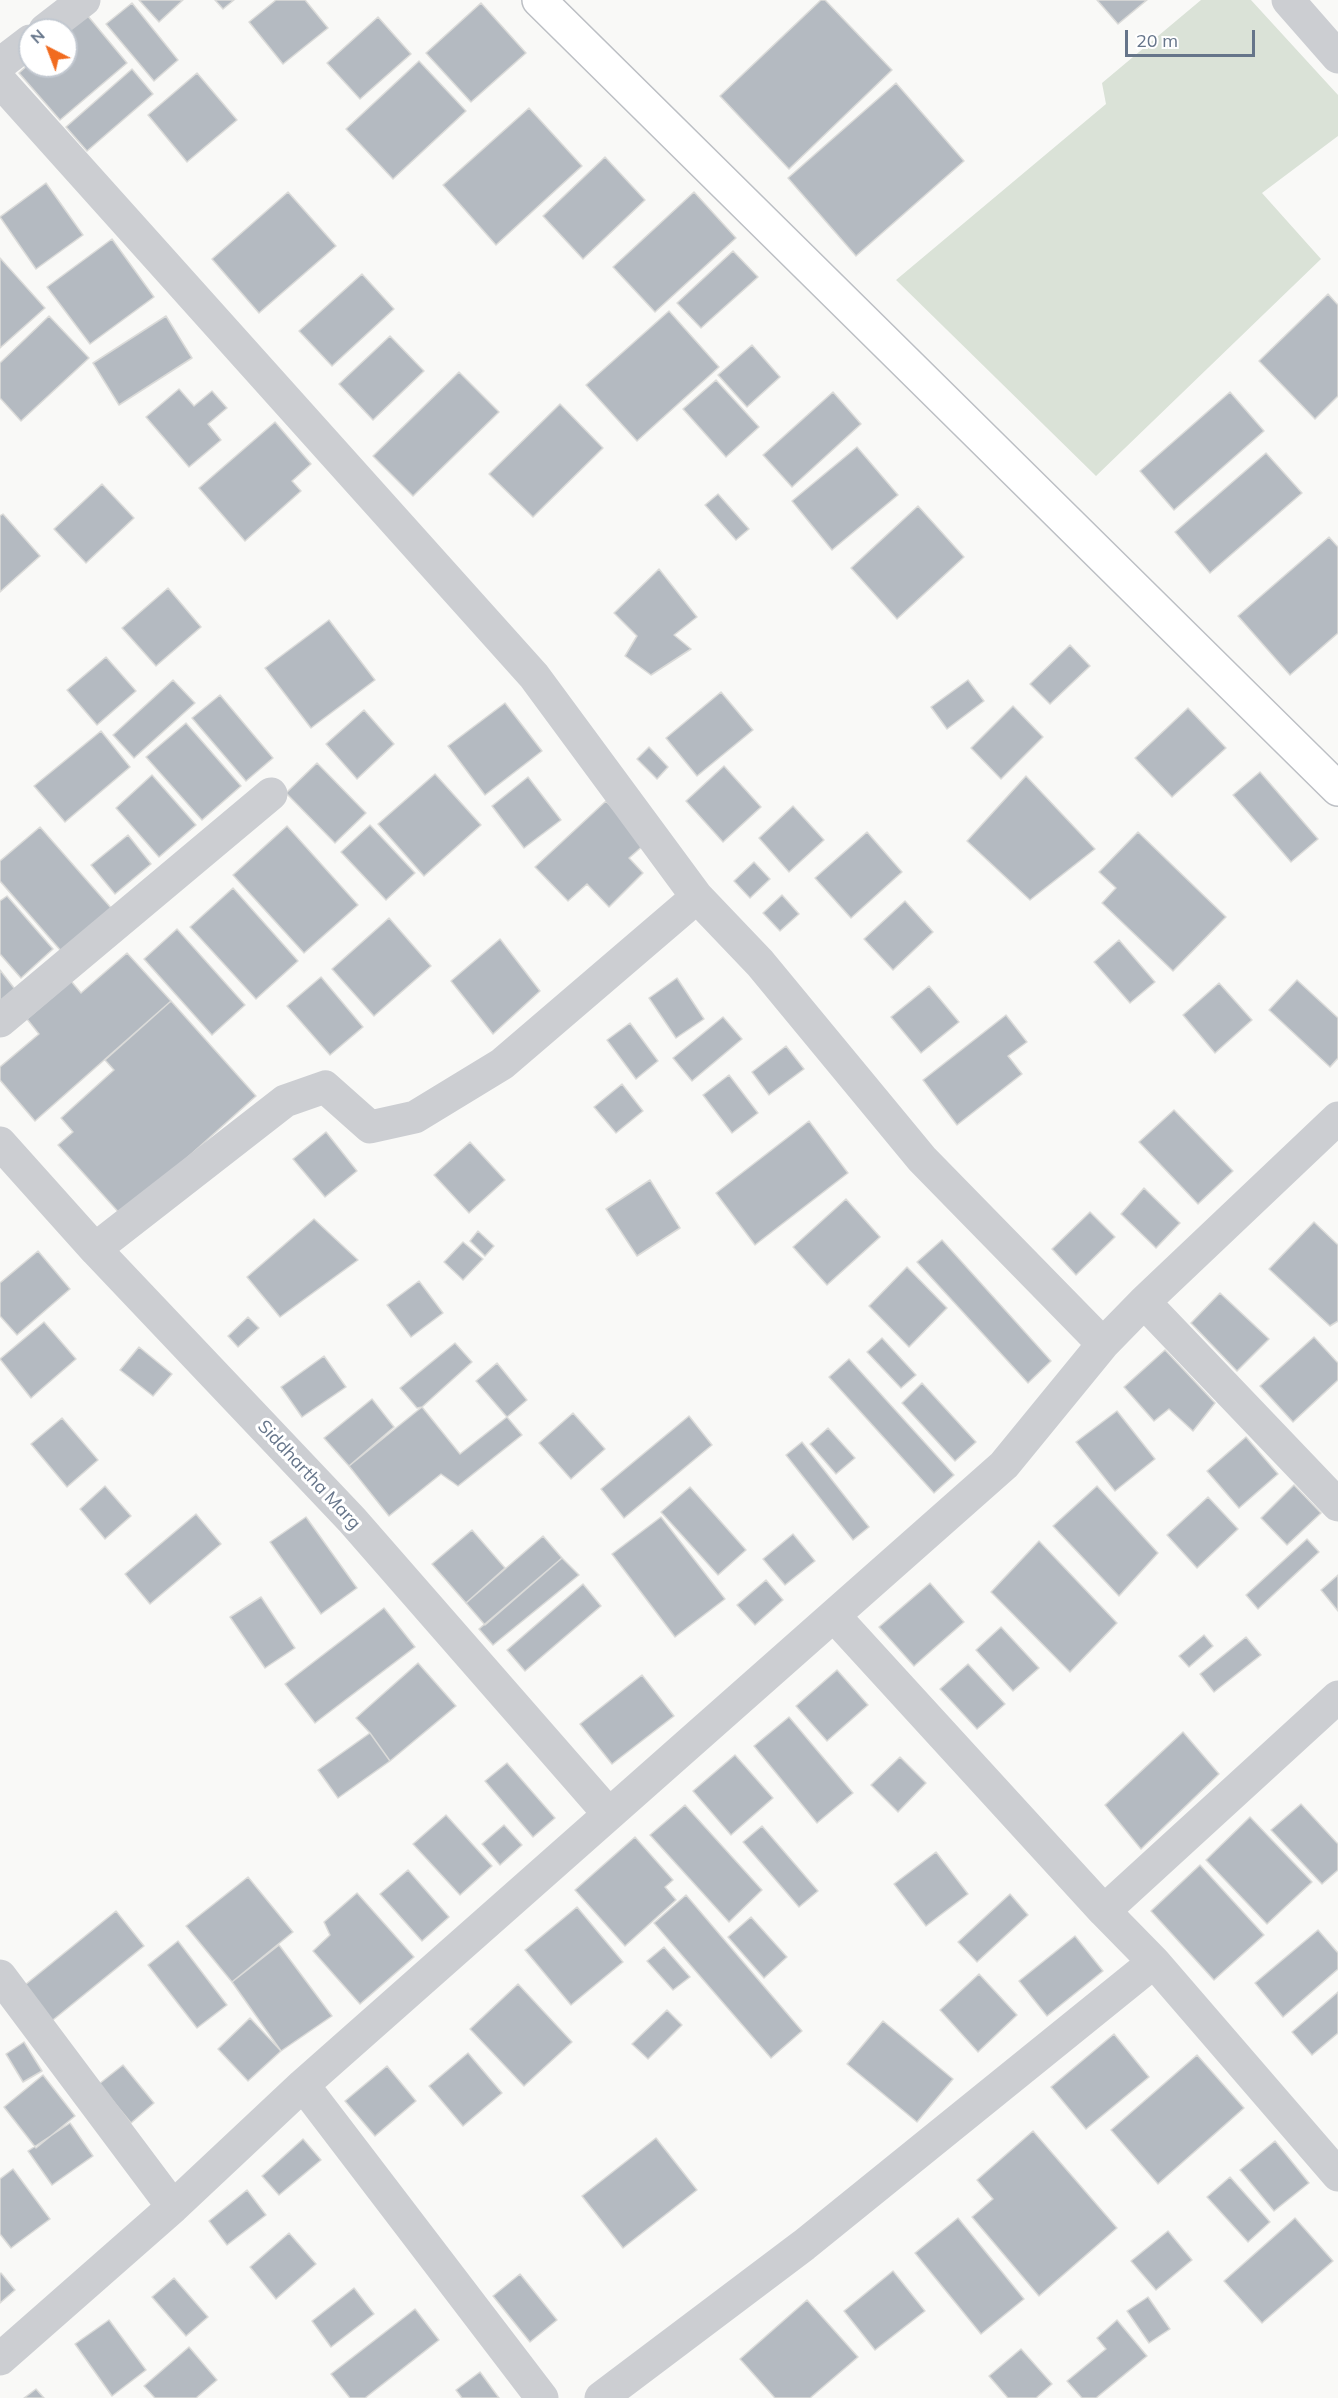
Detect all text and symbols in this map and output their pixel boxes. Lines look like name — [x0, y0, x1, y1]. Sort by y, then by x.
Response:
north arrow — [18, 18, 78, 78]
scale bar — [1128, 18, 1258, 56]
text: N — [26, 25, 48, 48]
text: 20 m — [1136, 29, 1178, 52]
street label: Siddhartha Marg — [253, 1416, 365, 1534]

